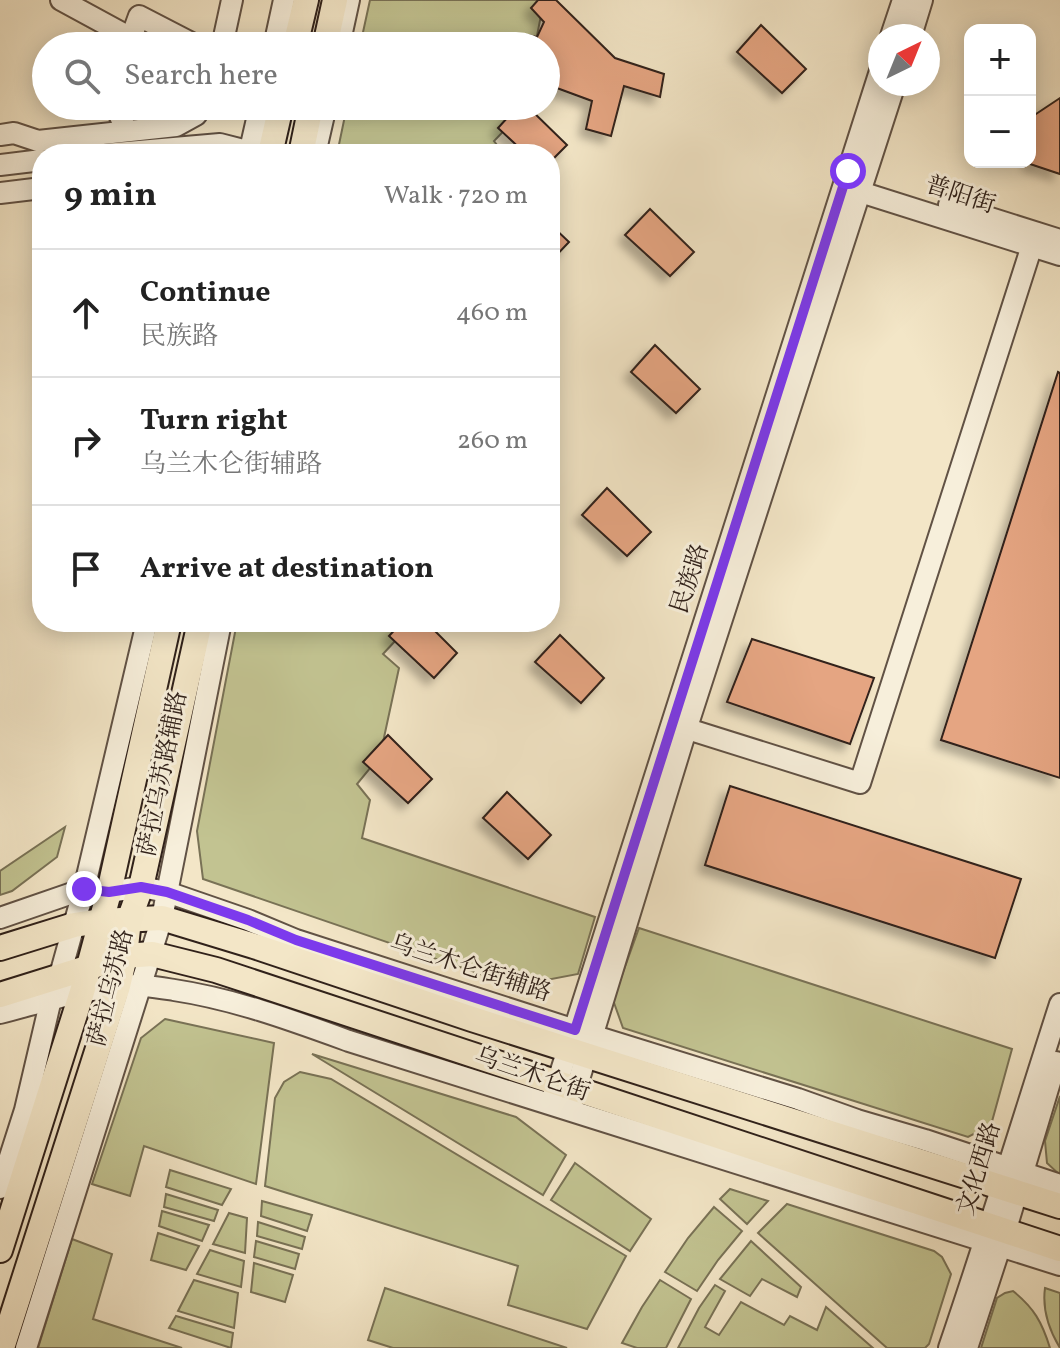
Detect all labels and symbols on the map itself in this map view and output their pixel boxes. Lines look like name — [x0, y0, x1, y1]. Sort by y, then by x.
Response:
north arrow — [868, 24, 940, 96]
route start — [830, 153, 866, 189]
street label: 普阳街 — [921, 169, 999, 223]
street label: 民族路 — [664, 540, 718, 618]
street label: 萨拉乌苏路辅路 — [131, 688, 197, 860]
route end — [66, 871, 102, 907]
street label: 萨拉乌苏路 — [81, 926, 143, 1050]
street label: 乌兰木仑街辅路 — [385, 927, 555, 1011]
street label: 乌兰木仑街 — [470, 1039, 594, 1111]
street label: 文化西路 — [950, 1118, 1010, 1220]

